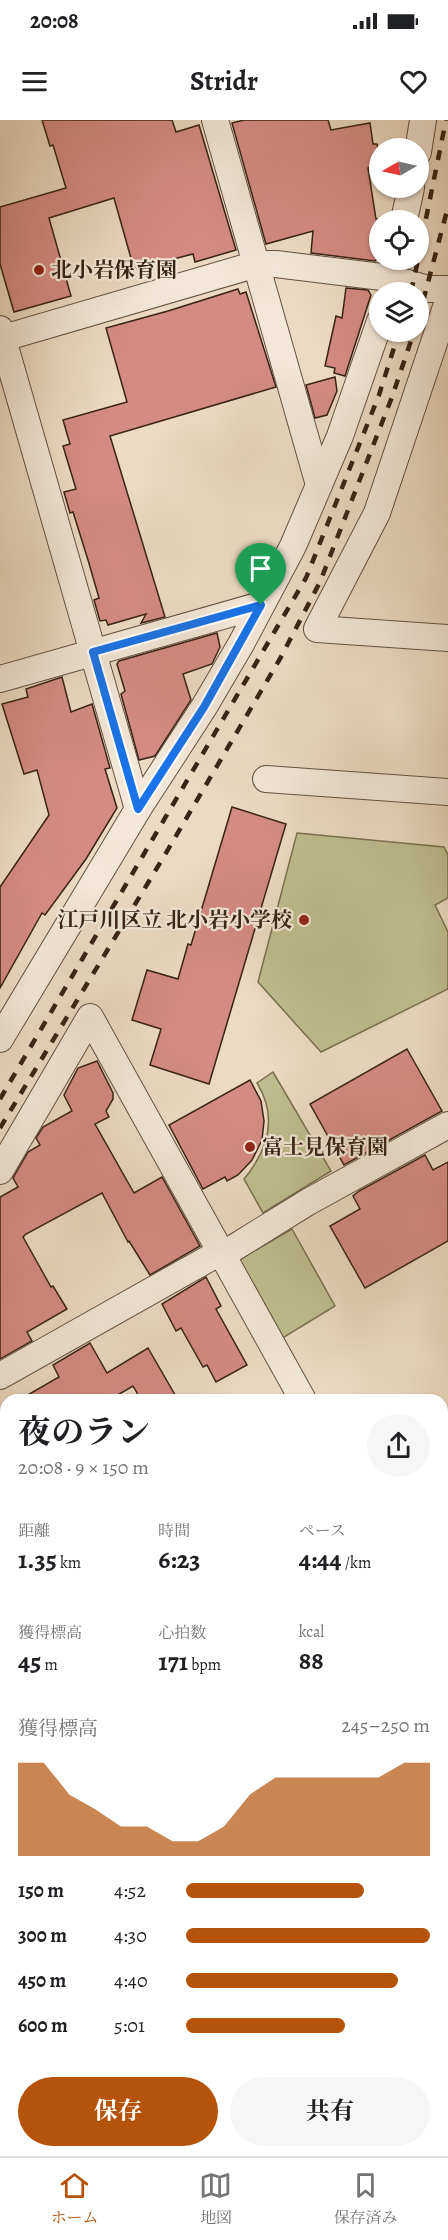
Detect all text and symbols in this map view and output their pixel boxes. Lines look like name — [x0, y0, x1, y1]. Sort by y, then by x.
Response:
text: 20:08 — [30, 6, 79, 36]
text: Stridr — [190, 63, 258, 99]
icon: menu — [18, 65, 51, 98]
icon: heart — [397, 65, 430, 98]
north arrow — [369, 138, 429, 198]
map controls — [369, 138, 429, 342]
button: locate — [369, 210, 429, 270]
place label: 北小岩保育園 — [51, 256, 177, 284]
marker: 北小岩保育園 — [32, 263, 46, 277]
button: layers — [369, 282, 429, 342]
pin — [235, 543, 286, 605]
icon: arrive — [244, 552, 277, 585]
place label: 江戸川区立 北小岩小学校 — [57, 906, 292, 934]
marker: 江戸川区立 北小岩小学校 — [297, 913, 311, 927]
place label: 富士見保育園 — [262, 1133, 388, 1161]
marker: 富士見保育園 — [243, 1140, 257, 1154]
text: 夜のラン — [18, 1409, 150, 1454]
button: share — [367, 1414, 430, 1477]
text: 20:08 · 9 × 150 m — [18, 1454, 149, 1481]
text: 距離 — [18, 1520, 50, 1542]
text: 時間 — [158, 1520, 190, 1542]
text: ペース — [299, 1520, 346, 1542]
text: 1.35 — [18, 1542, 57, 1577]
text: 6:23 — [158, 1542, 200, 1577]
text: 4:44 — [299, 1542, 342, 1577]
text: km — [57, 1552, 81, 1574]
text: /km — [342, 1552, 371, 1574]
text: kcal — [299, 1621, 324, 1643]
text: 獲得標高 — [18, 1622, 82, 1644]
text: 心拍数 — [158, 1622, 206, 1644]
text: 88 — [299, 1643, 324, 1678]
text: 45 — [18, 1644, 41, 1679]
text: 171 — [158, 1644, 188, 1679]
text: m — [41, 1654, 58, 1676]
text: bpm — [188, 1654, 221, 1676]
text: 245–250 m — [341, 1712, 430, 1739]
text: 獲得標高 — [18, 1715, 98, 1742]
text: 150 m — [18, 1877, 64, 1904]
text: 4:52 — [114, 1877, 146, 1904]
text: 300 m — [18, 1922, 67, 1949]
text: 4:30 — [114, 1922, 147, 1949]
text: 450 m — [18, 1967, 66, 1994]
text: 4:40 — [114, 1967, 148, 1994]
text: 600 m — [18, 2012, 68, 2039]
text: 5:01 — [114, 2012, 145, 2039]
button: 保存 — [18, 2077, 218, 2146]
button: 共有 — [230, 2077, 430, 2146]
tab: ホーム — [50, 2169, 99, 2229]
tab: 地図 — [199, 2169, 232, 2229]
tab: 保存済み — [333, 2169, 397, 2229]

